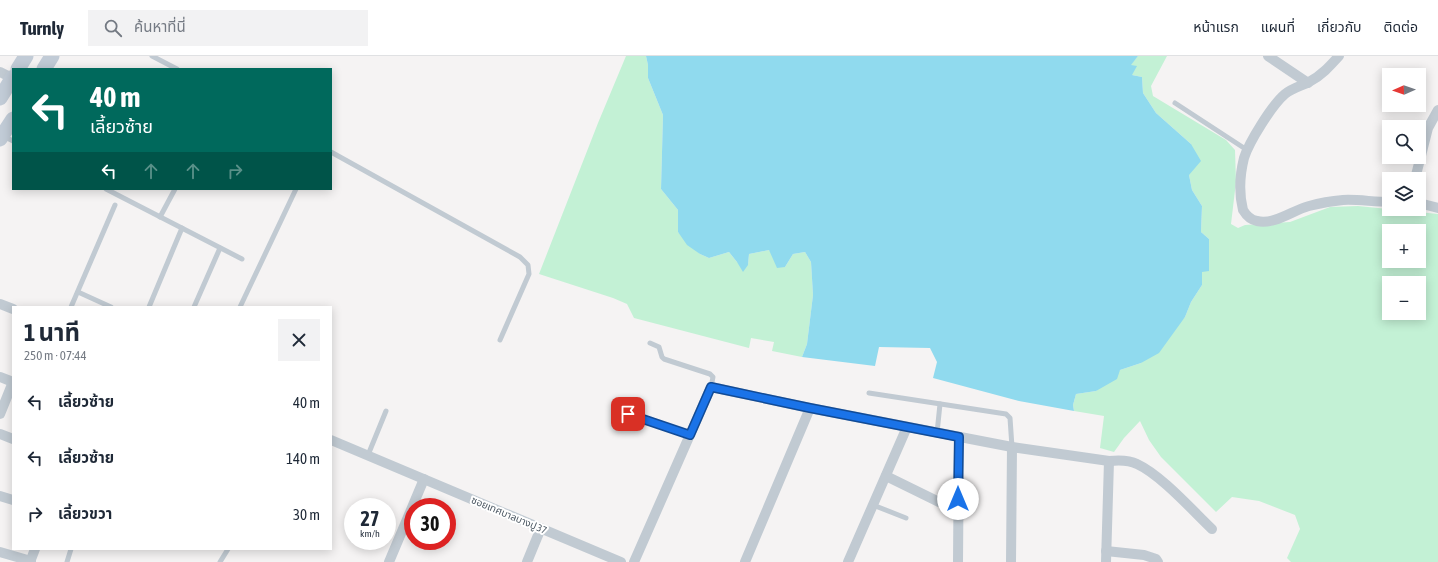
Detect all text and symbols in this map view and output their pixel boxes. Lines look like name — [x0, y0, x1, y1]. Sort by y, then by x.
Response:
search box — [88, 10, 368, 46]
text: Turnly — [20, 17, 64, 39]
icon: search — [102, 17, 124, 39]
text: ค้นหาที่นี่ — [134, 18, 186, 35]
text: หน้าแรก — [1193, 19, 1239, 35]
text: แผนที่ — [1261, 19, 1295, 35]
text: เกี่ยวกับ — [1317, 19, 1362, 35]
text: ติดต่อ — [1384, 19, 1418, 35]
north arrow — [1382, 68, 1426, 112]
map controls — [1382, 68, 1426, 320]
text: 40 m — [90, 81, 140, 113]
icon: left — [24, 84, 76, 136]
text: เลี้ยวซ้าย — [90, 116, 153, 137]
button: search — [1382, 120, 1426, 164]
icon: left — [98, 160, 120, 182]
icon: ahead — [140, 160, 162, 182]
icon: ahead — [182, 160, 204, 182]
icon: right — [224, 160, 246, 182]
button: layers — [1382, 172, 1426, 216]
button: + — [1382, 224, 1426, 268]
button: − — [1382, 276, 1426, 320]
text: 1 นาที — [24, 319, 80, 346]
button: close — [278, 319, 320, 361]
text: 250 m · 07:44 — [24, 348, 87, 363]
icon: left — [24, 391, 46, 413]
text: เลี้ยวซ้าย — [58, 393, 114, 410]
text: 40 m — [293, 394, 320, 411]
pin — [611, 397, 645, 431]
icon: arrive — [617, 403, 639, 425]
icon: left — [24, 447, 46, 469]
text: เลี้ยวซ้าย — [58, 449, 114, 466]
text: 140 m — [286, 450, 320, 467]
position arrow — [937, 478, 979, 520]
street label: ซอยเทศบาลบางปู 37 — [469, 494, 549, 537]
speed limit sign: 30 — [404, 498, 456, 550]
icon: right — [24, 503, 46, 525]
text: เลี้ยวขวา — [58, 505, 112, 522]
text: 30 m — [293, 506, 320, 523]
text: 27 — [361, 507, 379, 530]
text: km/h — [360, 528, 380, 539]

